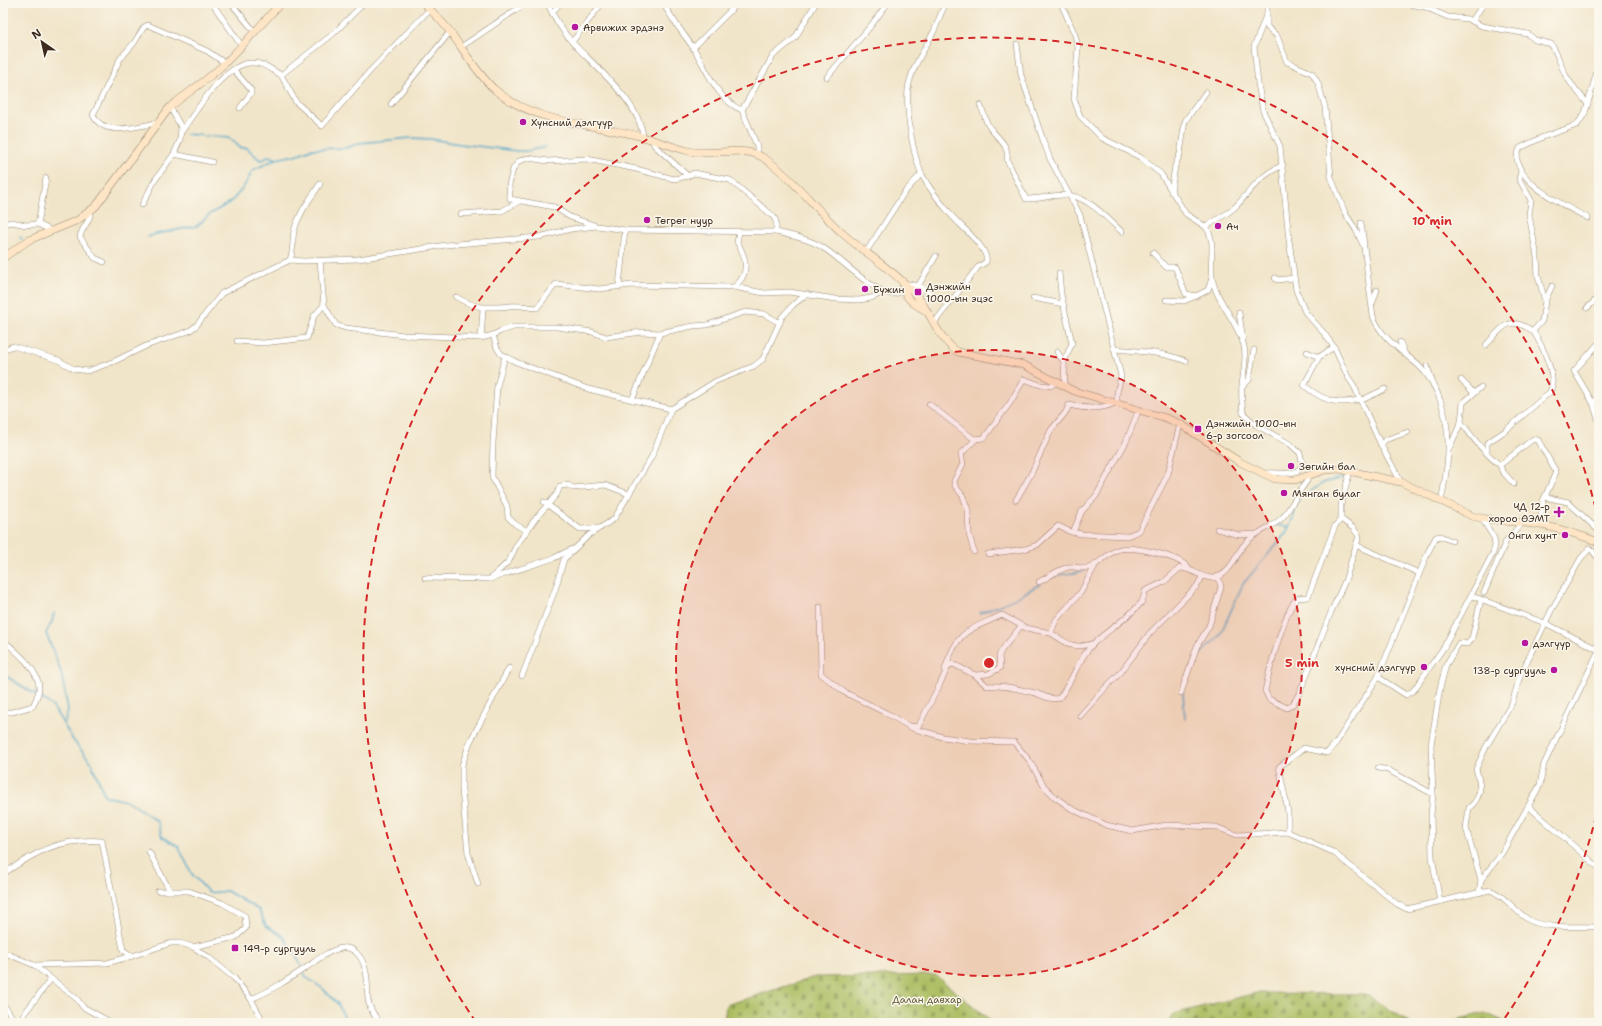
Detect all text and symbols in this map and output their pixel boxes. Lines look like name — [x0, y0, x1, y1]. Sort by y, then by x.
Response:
place label: Арвижих эрдэнэ — [583, 21, 664, 34]
north arrow — [22, 22, 62, 62]
marker: Арвижих эрдэнэ — [570, 22, 580, 32]
text: N — [29, 25, 45, 43]
place label: Хүнсний дэлгүүр — [531, 116, 613, 129]
marker: Хүнсний дэлгүүр — [518, 117, 528, 127]
text: 10 min — [1412, 213, 1452, 229]
place label: Төгрөг нуур — [655, 214, 714, 227]
marker: Төгрөг нуур — [642, 215, 652, 225]
place label: Ач — [1226, 220, 1239, 233]
marker: Ач — [1213, 221, 1223, 231]
place label: Дэнжийн 1000-ын эцэс — [926, 280, 993, 305]
place label: Бүжин — [873, 283, 905, 296]
marker: Бүжин — [860, 284, 870, 294]
marker: Дэнжийн 1000-ын эцэс — [913, 287, 923, 297]
place label: Дэнжийн 1000-ын 6-р зогсоол — [1206, 417, 1296, 442]
marker: Дэнжийн 1000-ын 6-р зогсоол — [1193, 424, 1203, 434]
place label: Зөгийн бал — [1299, 460, 1356, 473]
marker: Зөгийн бал — [1286, 461, 1296, 471]
place label: Мянган булаг — [1292, 487, 1361, 500]
marker: Мянган булаг — [1279, 488, 1289, 498]
place label: ЧД 12-р хороо ӨЭМТ — [1489, 500, 1550, 525]
marker: ЧД 12-р хороо ӨЭМТ — [1553, 506, 1565, 518]
place label: Онги хунт — [1508, 529, 1558, 542]
marker: Онги хунт — [1560, 530, 1570, 540]
place label: дэлгүүр — [1533, 637, 1571, 650]
marker: дэлгүүр — [1520, 638, 1530, 648]
text: 5 min — [1285, 655, 1319, 671]
centre of rings — [982, 656, 996, 670]
place label: хүнсний дэлгүүр — [1335, 661, 1416, 674]
marker: хүнсний дэлгүүр — [1419, 662, 1429, 672]
place label: 138-р сургууль — [1473, 664, 1546, 677]
marker: 138-р сургууль — [1549, 665, 1559, 675]
place label: 149-р сургууль — [243, 942, 316, 955]
marker: 149-р сургууль — [230, 943, 240, 953]
park label: Далан давхар — [892, 993, 962, 1006]

